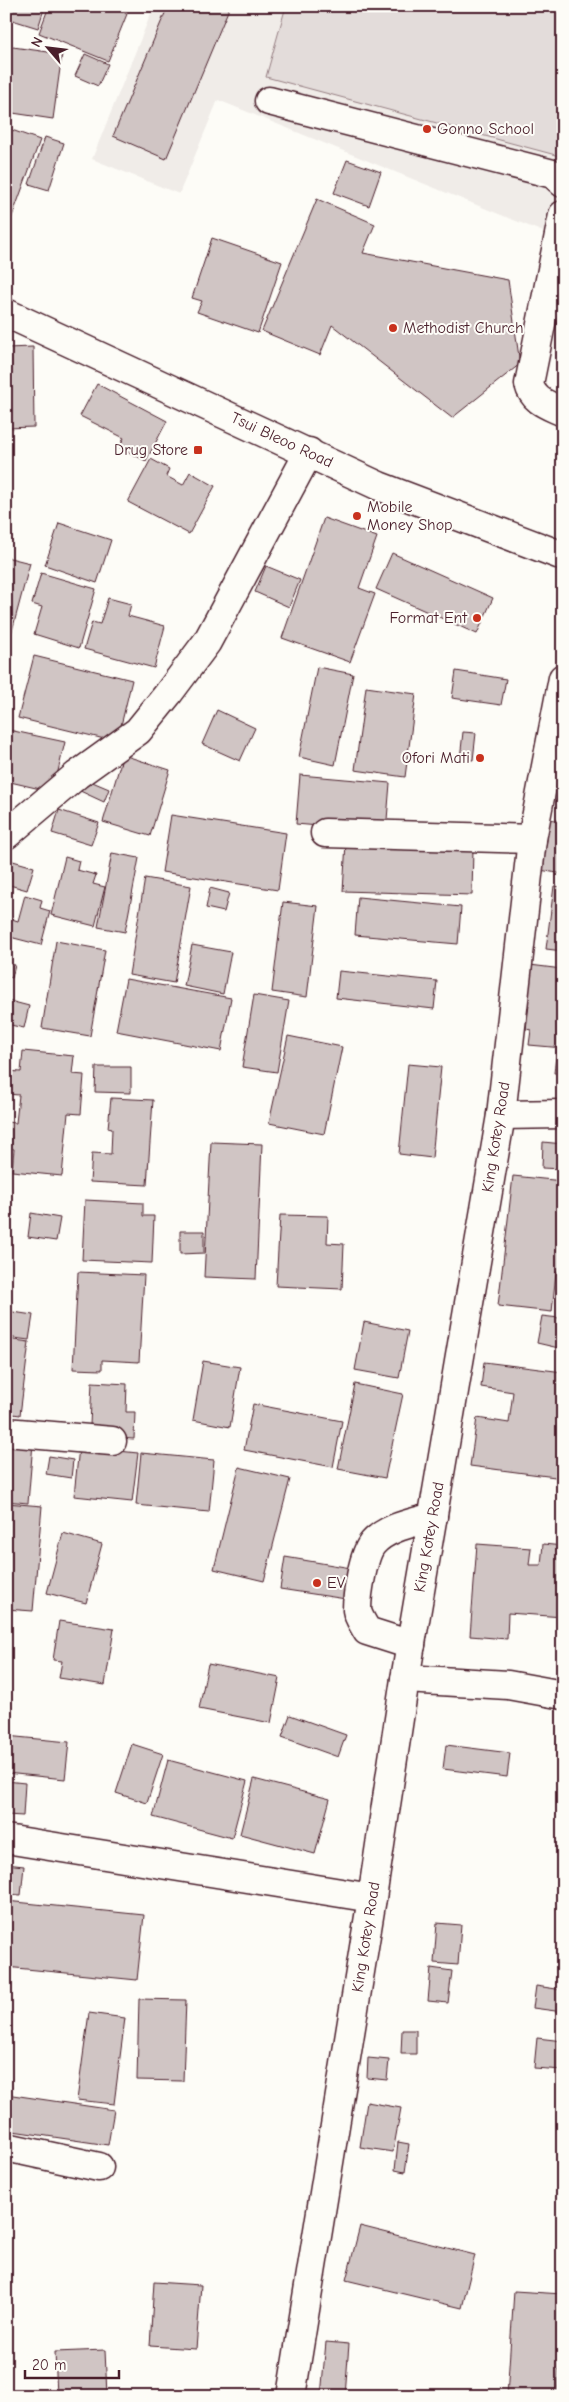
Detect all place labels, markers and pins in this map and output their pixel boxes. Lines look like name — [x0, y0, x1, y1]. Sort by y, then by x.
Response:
place label: Gonno School — [437, 120, 534, 138]
marker: Gonno School — [421, 123, 433, 135]
place label: Methodist Church — [403, 319, 523, 337]
marker: Methodist Church — [387, 322, 399, 334]
place label: Drug Store — [114, 441, 188, 459]
marker: Drug Store — [192, 444, 204, 456]
place label: Mobile Money Shop — [367, 498, 453, 534]
marker: Mobile Money Shop — [351, 510, 363, 522]
place label: Format Ent — [389, 609, 467, 627]
marker: Format Ent — [471, 612, 483, 624]
place label: Ofori Mati — [402, 749, 470, 767]
marker: Ofori Mati — [474, 752, 486, 764]
place label: EV — [327, 1574, 346, 1592]
marker: EV — [311, 1577, 323, 1589]

